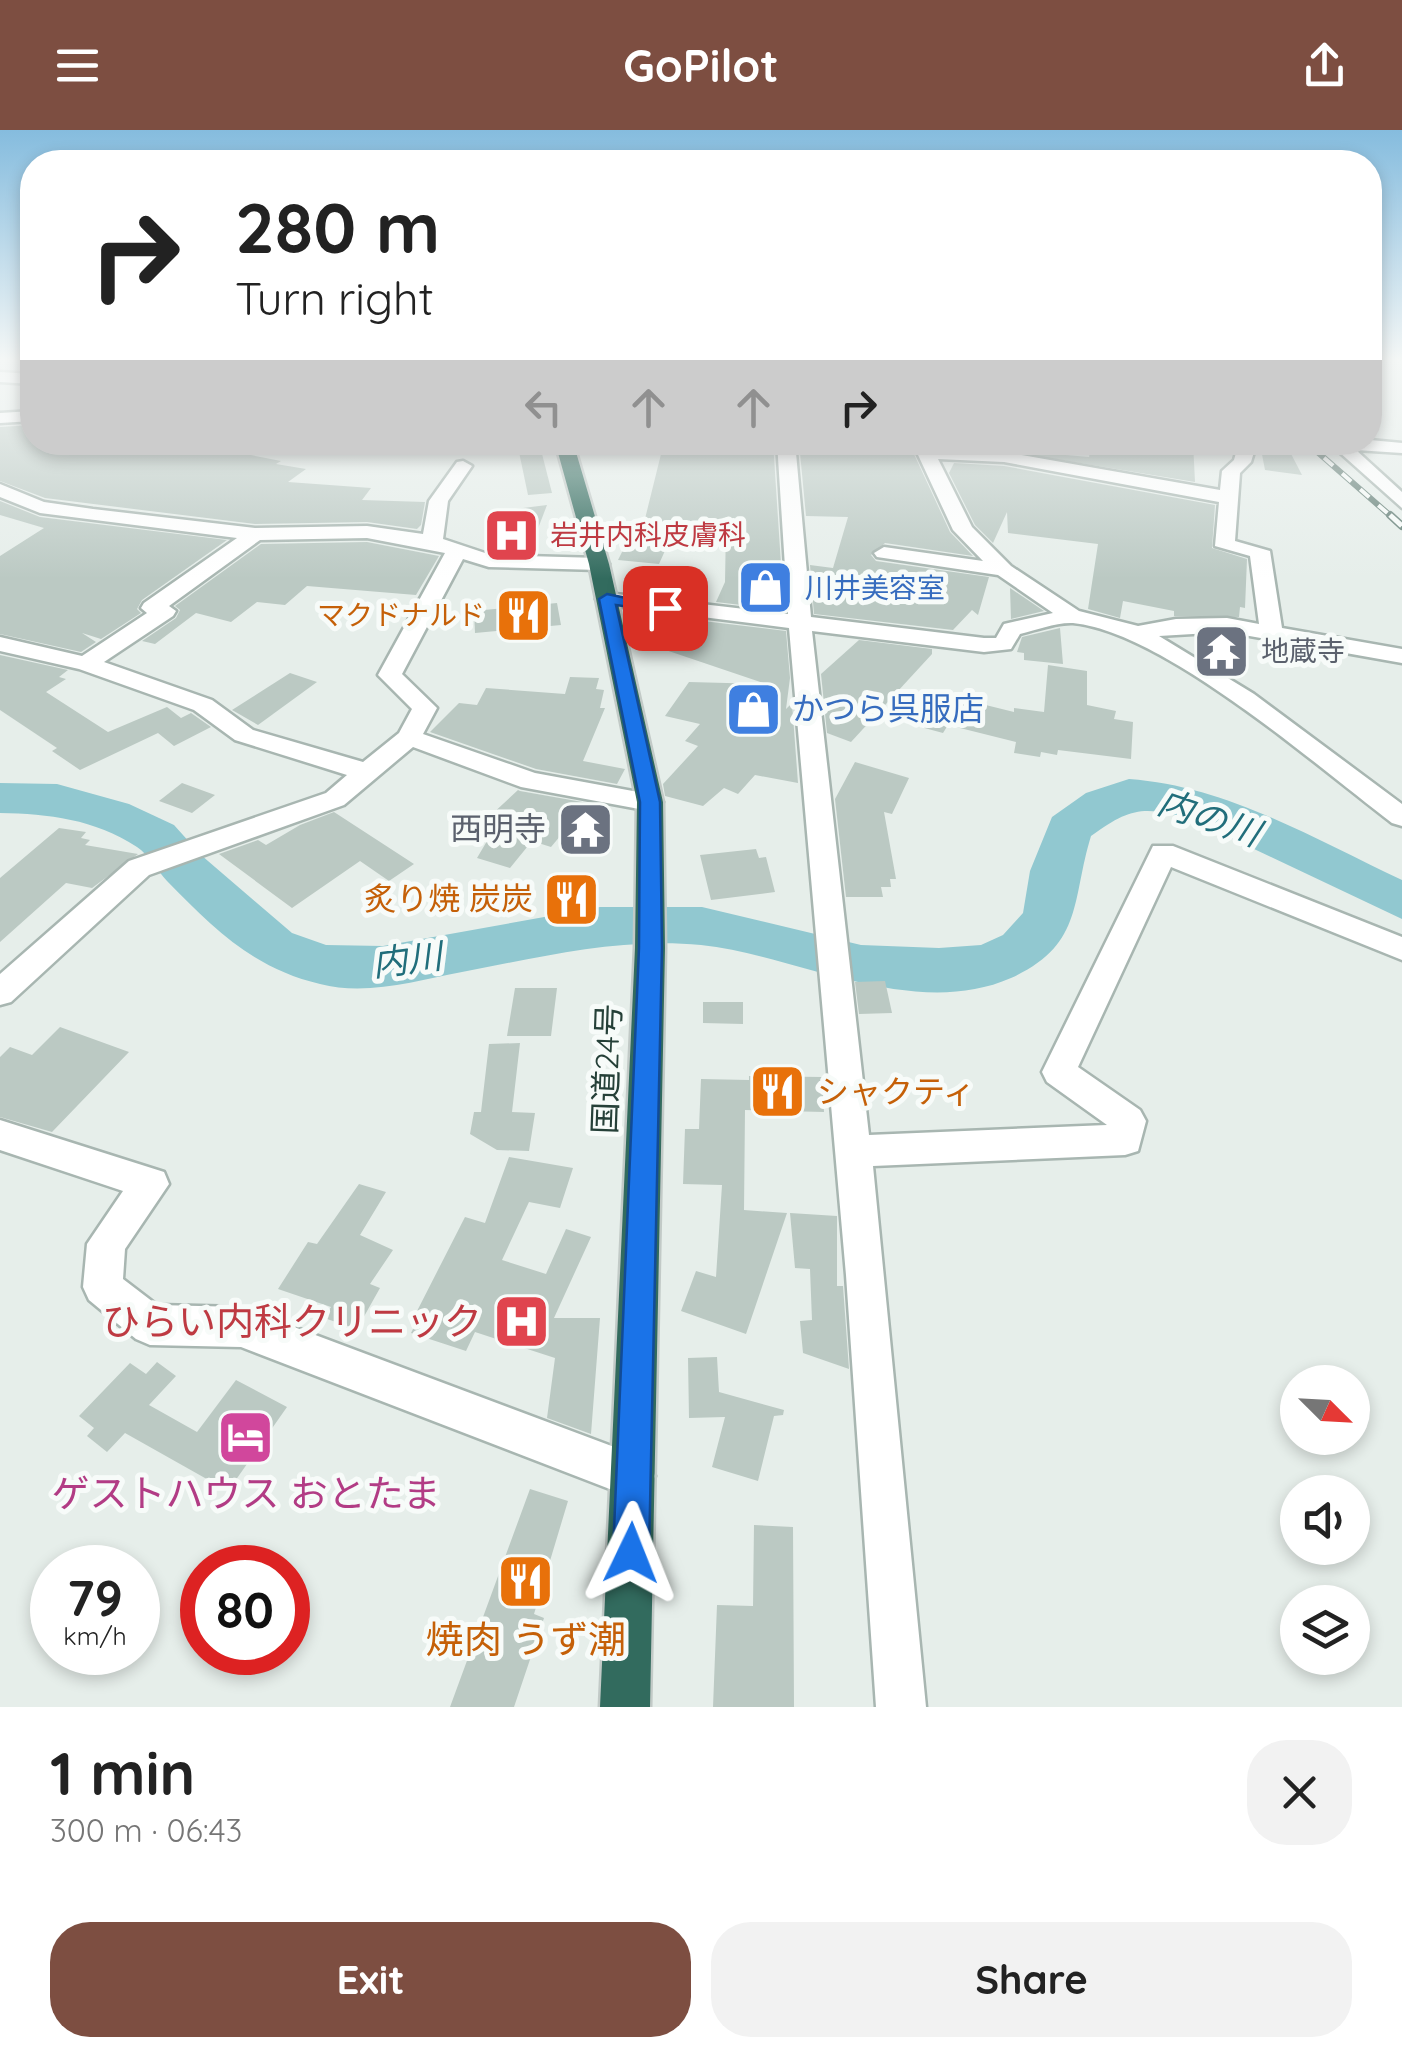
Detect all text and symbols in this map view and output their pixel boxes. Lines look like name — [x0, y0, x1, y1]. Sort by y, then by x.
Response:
text: GoPilot — [623, 37, 779, 93]
icon: menu — [50, 38, 105, 93]
icon: share — [1297, 38, 1352, 93]
text: 280 m — [235, 183, 440, 271]
icon: right — [70, 190, 200, 320]
text: Turn right — [235, 270, 434, 326]
icon: left — [516, 380, 571, 435]
icon: ahead — [621, 380, 676, 435]
icon: ahead — [726, 380, 781, 435]
icon: right — [831, 380, 886, 435]
hospital icon: 岩井内科皮膚科 — [481, 505, 541, 565]
place label: 岩井内科皮膚科 — [550, 517, 746, 552]
shop icon: 川井美容室 — [736, 558, 796, 618]
pin — [623, 566, 708, 651]
place label: 川井美容室 — [805, 570, 945, 605]
icon: arrive — [638, 581, 693, 636]
restaurant icon: マクドナルド — [494, 585, 554, 645]
place label: マクドナルド — [317, 597, 485, 632]
temple icon: 地蔵寺 — [1192, 621, 1252, 681]
place label: 地蔵寺 — [1261, 633, 1345, 668]
shop icon: かつら呉服店 — [723, 679, 783, 739]
place label: かつら呉服店 — [792, 688, 984, 728]
water label: 内の川 — [1153, 779, 1270, 856]
temple icon: 西明寺 — [555, 799, 615, 859]
place label: 西明寺 — [450, 808, 546, 848]
restaurant icon: 炙り焼 炭炭 — [542, 869, 602, 929]
place label: 炙り焼 炭炭 — [364, 878, 533, 918]
water label: 内川 — [369, 932, 448, 985]
street label: 国道24号 — [584, 1003, 628, 1135]
restaurant icon: シャクティ — [748, 1062, 808, 1122]
place label: シャクティ — [817, 1071, 975, 1111]
hospital icon: ひらい内科クリニック — [491, 1292, 551, 1352]
place label: ひらい内科クリニック — [102, 1297, 482, 1345]
north arrow — [1280, 1365, 1370, 1455]
map controls — [1280, 1365, 1370, 1675]
hotel icon: ゲストハウス おとたま — [216, 1407, 276, 1467]
place label: ゲストハウス おとたま — [51, 1469, 441, 1517]
button: sound — [1280, 1475, 1370, 1565]
position arrow — [579, 1501, 683, 1605]
speed limit sign: 80 — [180, 1545, 310, 1675]
restaurant icon: 焼肉 うず潮 — [496, 1552, 556, 1612]
text: 79 — [67, 1566, 123, 1629]
button: layers — [1280, 1585, 1370, 1675]
place label: 焼肉 うず潮 — [426, 1615, 626, 1663]
text: km/h — [63, 1620, 127, 1651]
text: 1 min — [50, 1735, 195, 1810]
button: close — [1247, 1740, 1352, 1845]
text: 300 m · 06:43 — [50, 1810, 242, 1850]
button: Exit — [50, 1922, 691, 2037]
button: Share — [711, 1922, 1352, 2037]

